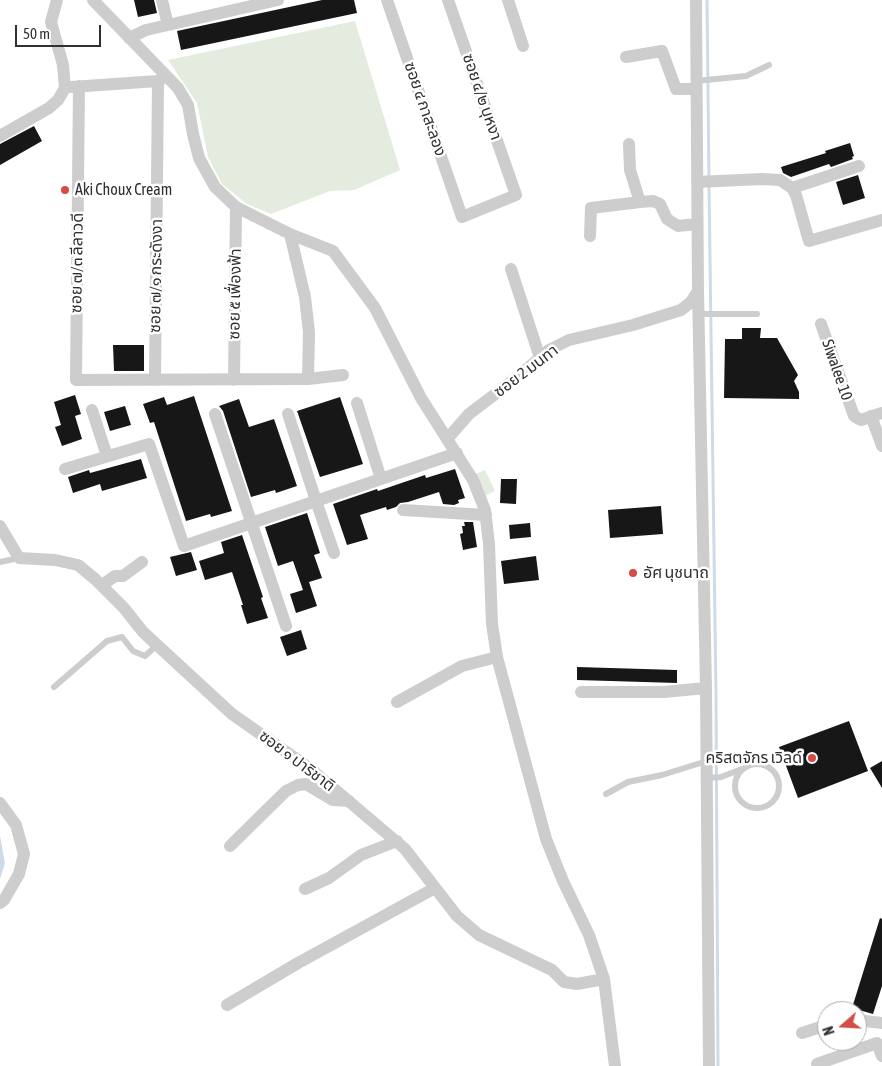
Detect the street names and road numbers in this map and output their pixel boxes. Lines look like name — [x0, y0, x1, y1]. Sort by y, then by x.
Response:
street label: ซอย ๔/๒ บุหงา — [458, 51, 506, 143]
street label: ซอย ๔ กาสะลอง — [400, 59, 450, 159]
street label: ซอย ๗/๓ ลีลาวดี — [67, 213, 87, 313]
street label: ซอย ๗/๑ กระดังงา — [145, 219, 167, 333]
street label: ซอย ๕ เฟื่องฟ้า — [225, 248, 245, 340]
street label: Siwalee 10 — [818, 337, 856, 403]
street label: ซอย 2 มนทา — [490, 341, 562, 401]
street label: ซอย ๑ ปาริชาติ — [255, 726, 339, 796]

